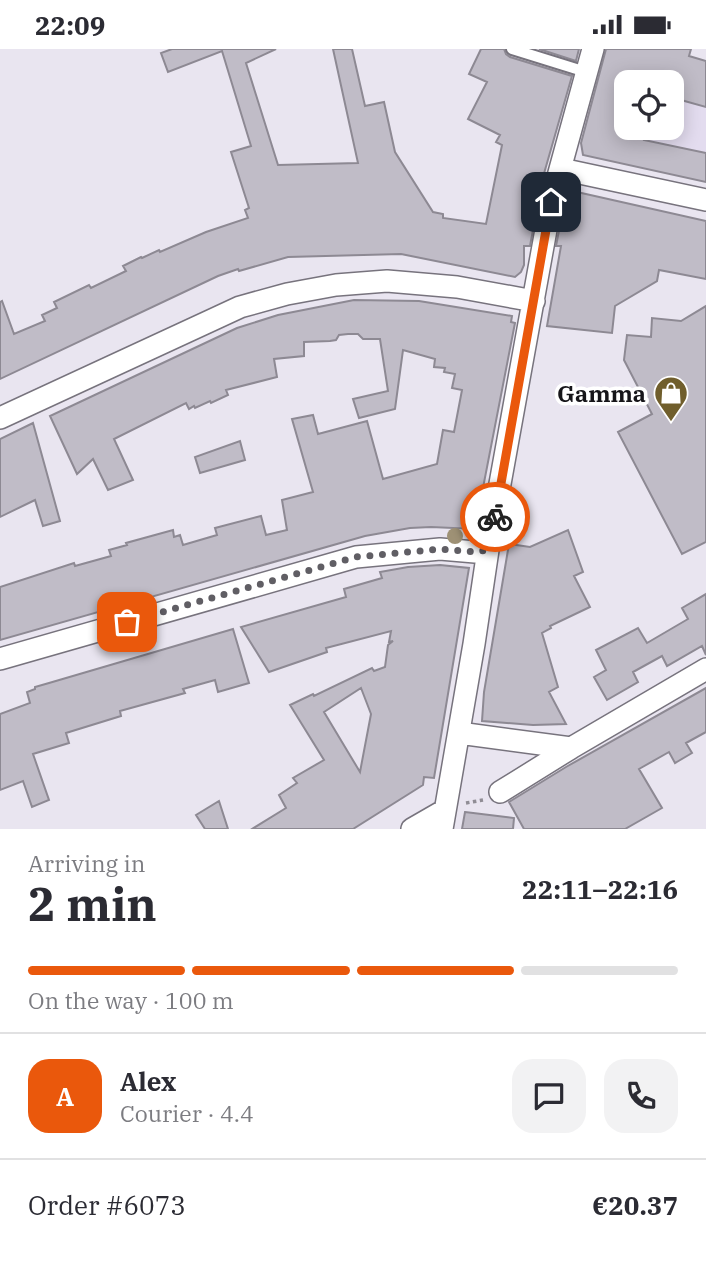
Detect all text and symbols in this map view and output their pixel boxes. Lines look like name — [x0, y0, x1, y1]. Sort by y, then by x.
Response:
text: 22:09 — [35, 8, 105, 42]
map controls — [614, 70, 684, 140]
button: locate — [614, 70, 684, 140]
pin — [521, 172, 581, 232]
icon: home — [532, 183, 570, 221]
shop icon: Gamma — [652, 374, 690, 423]
place label: Gamma — [557, 378, 646, 408]
courier — [460, 482, 530, 552]
icon: bike — [476, 498, 514, 536]
pin — [97, 592, 157, 652]
icon: bag — [108, 603, 146, 641]
text: Arriving in — [28, 848, 145, 878]
text: 22:11–22:16 — [522, 872, 678, 906]
text: 2 min — [28, 874, 157, 934]
text: On the way · 100 m — [28, 985, 234, 1015]
button: chat — [512, 1059, 586, 1133]
button: phone — [604, 1059, 678, 1133]
text: Alex — [120, 1064, 176, 1098]
text: A — [56, 1079, 74, 1113]
text: Courier · 4.4 — [120, 1098, 254, 1128]
text: Order #6073 — [28, 1188, 186, 1222]
text: €20.37 — [592, 1188, 678, 1222]

